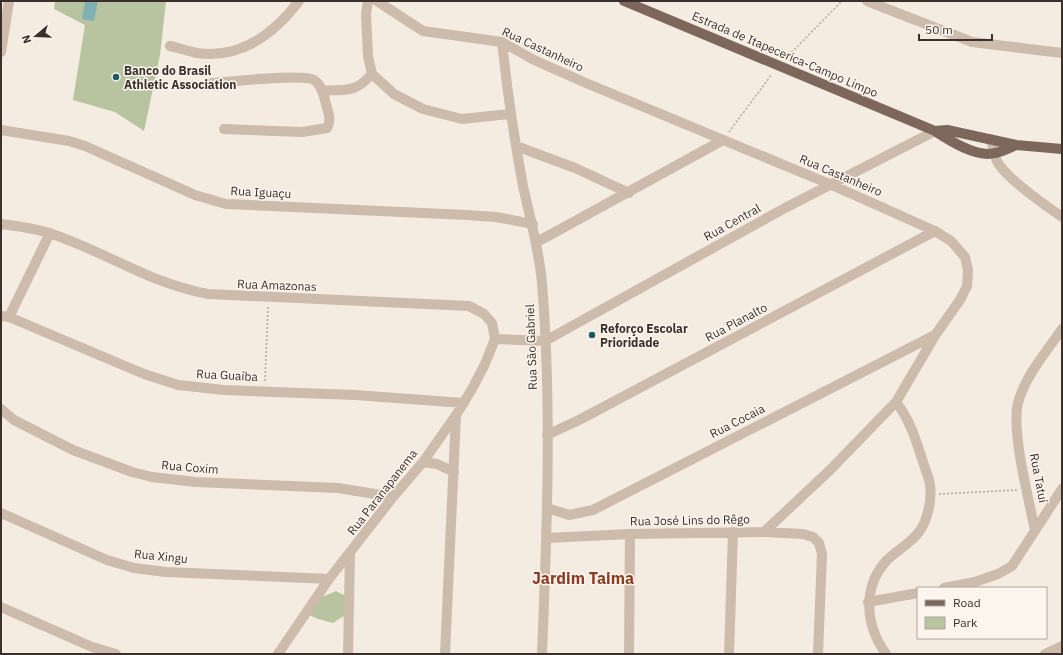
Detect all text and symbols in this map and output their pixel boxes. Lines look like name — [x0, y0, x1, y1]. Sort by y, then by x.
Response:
street label: Estrada de Itapecerica-Campo Limpo — [690, 8, 881, 100]
north arrow — [16, 16, 56, 56]
scale bar — [919, 16, 992, 42]
text: 50 m — [925, 22, 953, 37]
street label: Rua Castanheiro — [500, 24, 586, 75]
text: N — [19, 33, 34, 45]
place label: Banco do Brasil Athletic Association — [124, 63, 237, 92]
marker: Banco do Brasil Athletic Association — [111, 72, 121, 82]
street label: Rua Castanheiro — [797, 151, 885, 199]
street label: Rua Iguaçu — [230, 183, 292, 201]
street label: Rua Central — [701, 200, 763, 244]
street label: Rua Amazonas — [237, 276, 317, 294]
street label: Rua Planalto — [702, 299, 770, 345]
street label: Rua São Gabriel — [522, 304, 540, 390]
place label: Reforço Escolar Prioridade — [600, 321, 688, 350]
marker: Reforço Escolar Prioridade — [587, 330, 597, 340]
street label: Rua Guaíba — [196, 366, 259, 384]
street label: Rua Cocaia — [707, 400, 768, 441]
street label: Rua Paranapanema — [344, 446, 421, 538]
street label: Rua Tatuí — [1027, 452, 1051, 504]
street label: Rua Coxim — [161, 457, 219, 477]
street label: Rua José Lins do Rêgo — [630, 511, 750, 529]
street label: Rua Xingu — [133, 546, 189, 566]
district label: Jardim Taima — [532, 568, 634, 588]
legend — [917, 587, 1047, 639]
text: Road — [953, 595, 981, 610]
text: Park — [953, 615, 978, 630]

